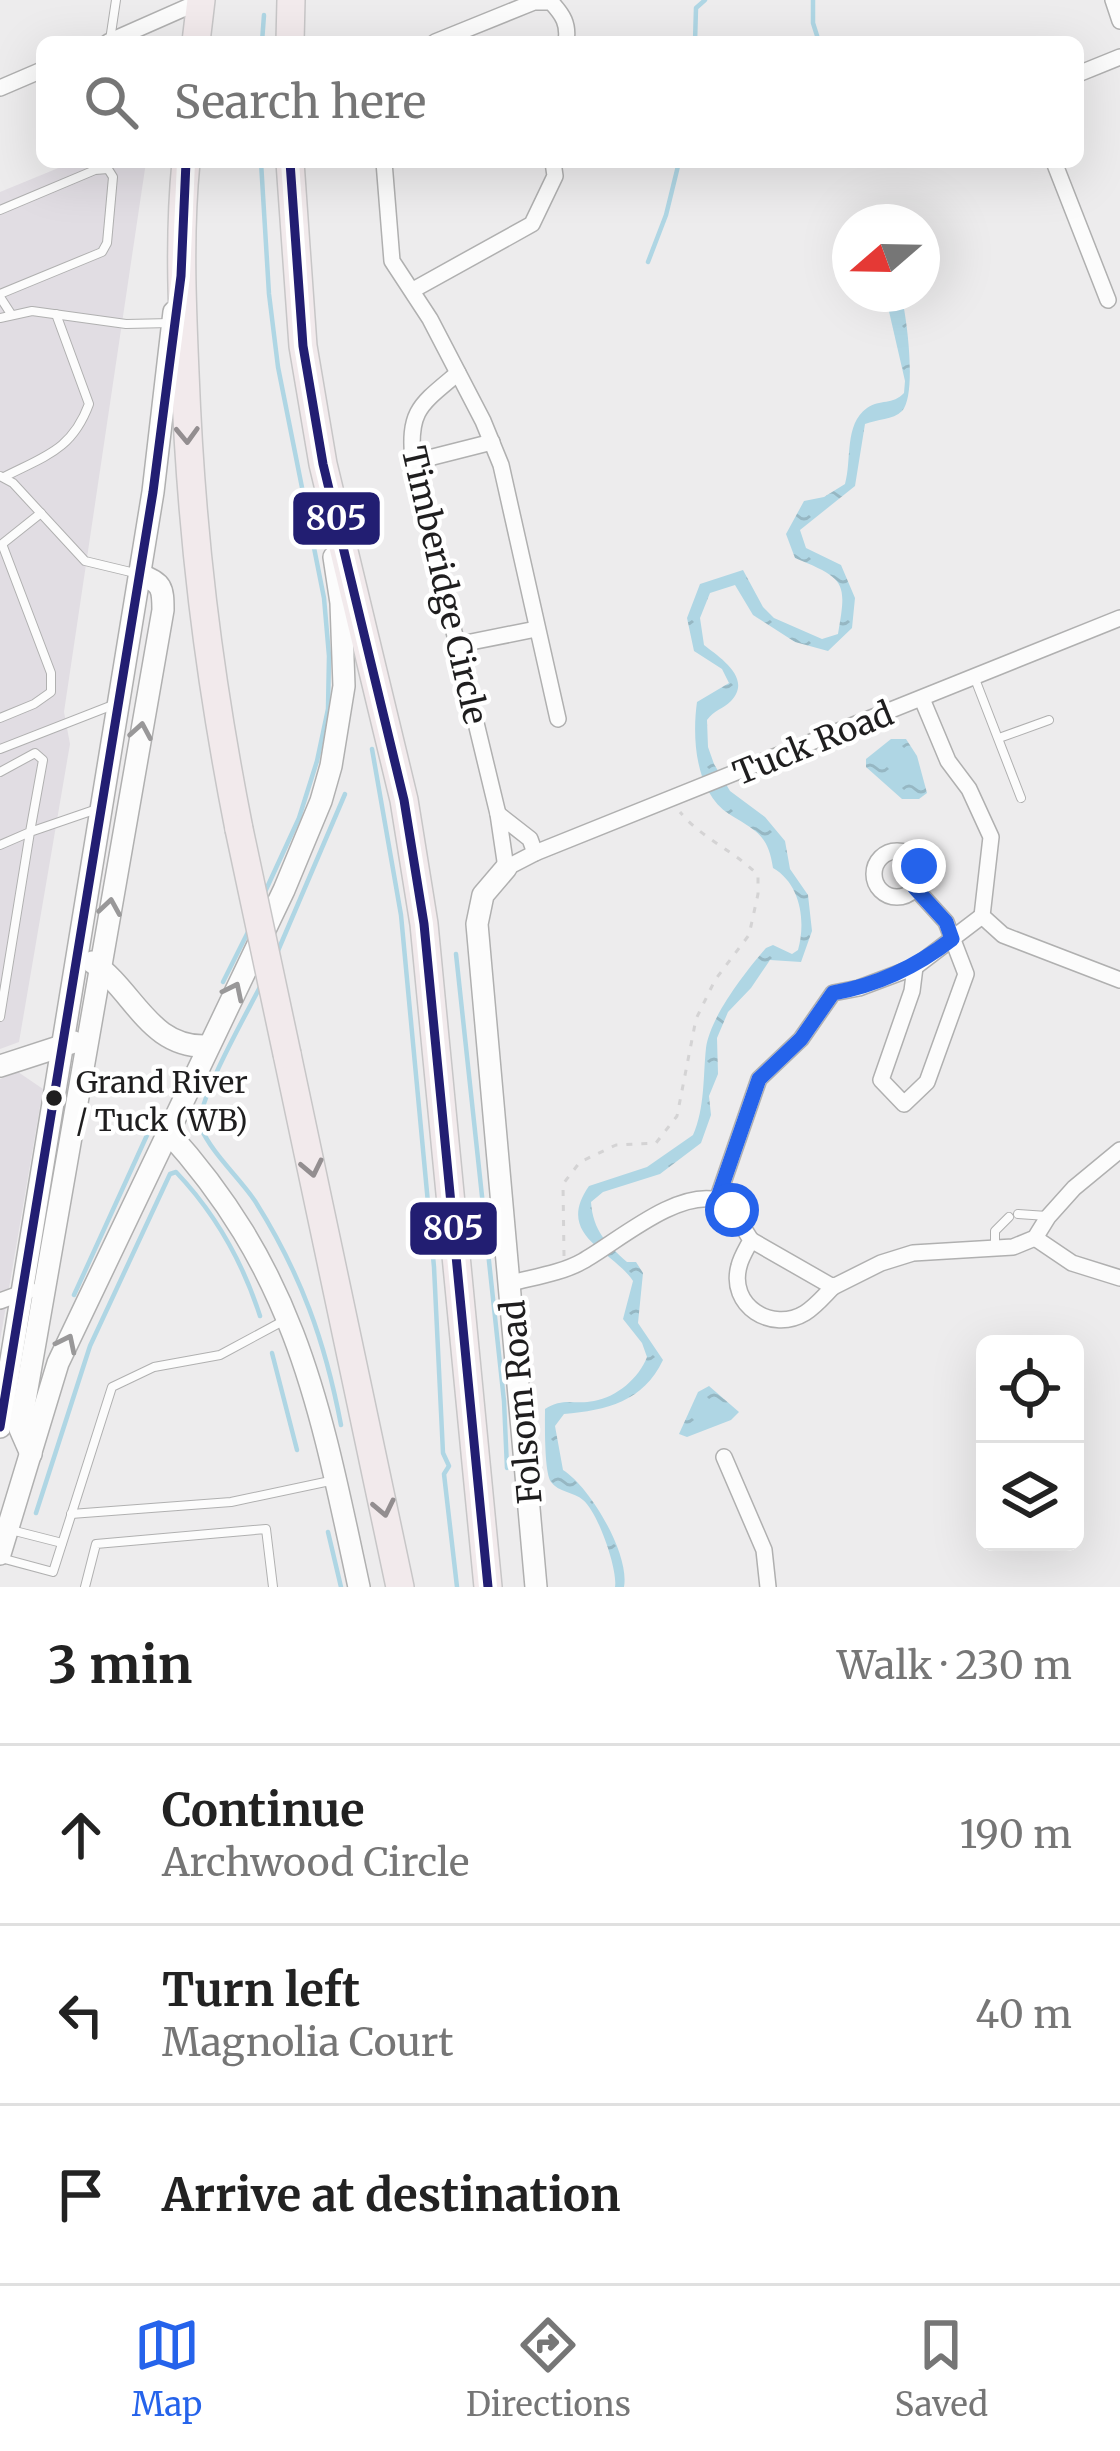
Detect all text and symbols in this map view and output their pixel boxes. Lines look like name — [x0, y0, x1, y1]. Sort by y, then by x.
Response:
search box — [36, 36, 1084, 168]
icon: search — [78, 69, 144, 135]
text: Search here — [174, 74, 426, 130]
north arrow — [832, 204, 940, 312]
one-way arrow — [174, 426, 200, 445]
street label: Timberidge Circle — [393, 442, 496, 728]
line badge: 805 — [291, 490, 382, 547]
text: 805 — [306, 498, 366, 539]
street label: Tuck Road — [727, 693, 899, 794]
one-way arrow — [127, 721, 153, 741]
route end — [892, 839, 946, 893]
one-way arrow — [96, 897, 122, 916]
one-way arrow — [220, 982, 244, 1003]
place label: Grand River / Tuck (WB) — [76, 1063, 248, 1139]
marker: Grand River / Tuck (WB) — [43, 1087, 65, 1109]
one-way arrow — [298, 1158, 323, 1178]
route start — [705, 1183, 759, 1237]
line badge: 805 — [408, 1200, 499, 1257]
text: 805 — [423, 1208, 483, 1249]
street label: Folsom Road — [492, 1298, 551, 1506]
one-way arrow — [53, 1334, 76, 1355]
map controls — [976, 1335, 1084, 1551]
button: locate — [976, 1335, 1084, 1443]
button: layers — [976, 1443, 1084, 1551]
one-way arrow — [370, 1497, 395, 1517]
text: 3 min — [48, 1633, 192, 1697]
text: Walk · 230 m — [837, 1641, 1072, 1690]
text: Continue — [162, 1782, 364, 1838]
icon: ahead — [48, 1802, 114, 1868]
text: 190 m — [960, 1810, 1072, 1859]
text: Archwood Circle — [162, 1838, 469, 1887]
text: Turn left — [162, 1962, 360, 2018]
icon: left — [48, 1982, 114, 2048]
text: 40 m — [975, 1990, 1072, 2039]
text: Magnolia Court — [162, 2018, 454, 2067]
icon: arrive — [48, 2162, 114, 2228]
text: Arrive at destination — [162, 2167, 620, 2223]
tab: Map — [132, 2312, 202, 2425]
tab: Directions — [466, 2312, 631, 2425]
tab: Saved — [895, 2312, 988, 2425]

